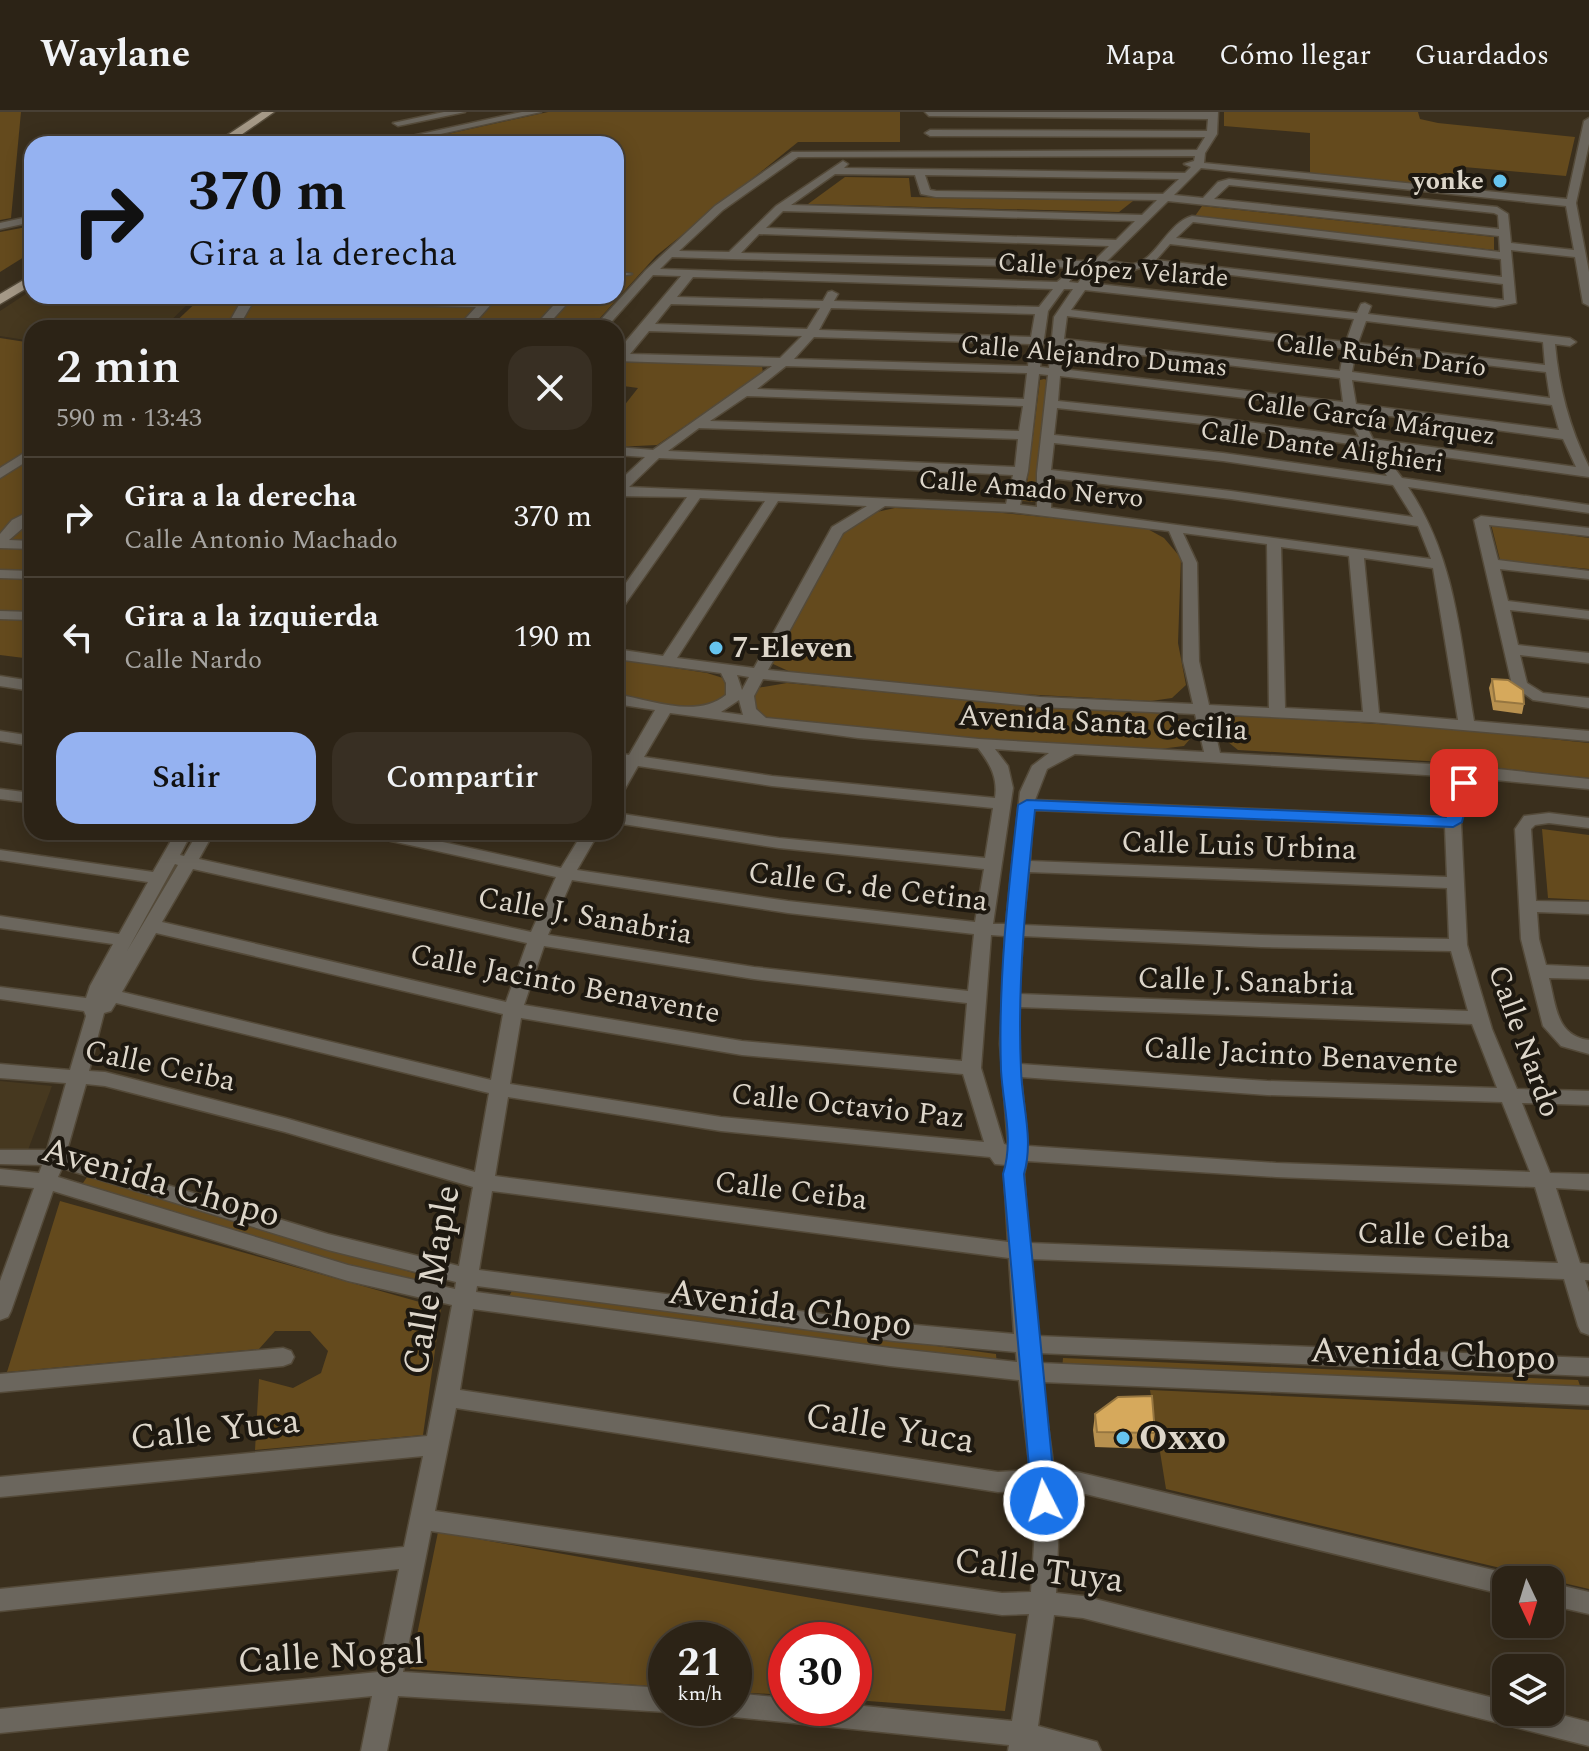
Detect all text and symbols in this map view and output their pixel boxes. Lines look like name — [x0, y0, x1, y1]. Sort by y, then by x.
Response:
text: Waylane — [40, 26, 190, 84]
text: Mapa — [1105, 34, 1175, 77]
text: Cómo llegar — [1219, 34, 1371, 77]
text: Guardados — [1415, 34, 1549, 77]
text: 370 m — [188, 150, 347, 235]
place label: yonke — [1412, 161, 1484, 201]
icon: right — [56, 168, 160, 272]
marker: yonke — [1491, 172, 1509, 190]
text: Gira a la derecha — [188, 227, 457, 282]
street label: Calle López Velarde — [996, 242, 1230, 298]
street label: Calle Rubén Darío — [1273, 322, 1489, 388]
street label: Calle Alejandro Dumas — [959, 324, 1229, 388]
text: 2 min — [56, 331, 181, 404]
button: close — [508, 346, 592, 430]
street label: Calle García Márquez — [1244, 382, 1498, 456]
text: 590 m · 13:43 — [56, 398, 202, 438]
street label: Calle Dante Alighieri — [1198, 410, 1446, 484]
street label: Calle Amado Nervo — [917, 459, 1145, 519]
text: Gira a la derecha — [124, 474, 357, 520]
text: 370 m — [514, 494, 592, 540]
icon: right — [56, 495, 100, 539]
text: Calle Antonio Machado — [124, 520, 398, 560]
text: Gira a la izquierda — [124, 594, 379, 640]
text: 190 m — [514, 614, 592, 660]
icon: left — [56, 615, 100, 659]
place label: 7-Eleven — [732, 625, 853, 671]
marker: 7-Eleven — [707, 639, 725, 657]
text: Calle Nardo — [124, 640, 262, 680]
street label: Avenida Santa Cecilia — [957, 692, 1249, 754]
button: Salir — [56, 732, 316, 824]
button: Compartir — [332, 732, 592, 824]
pin — [1430, 749, 1498, 817]
icon: arrive — [1442, 761, 1486, 805]
street label: Calle Luis Urbina — [1121, 819, 1358, 873]
street label: Calle G. de Cetina — [746, 849, 991, 925]
street label: Calle J. Sanabria — [474, 874, 696, 958]
street label: Calle Jacinto Benavente — [406, 931, 724, 1037]
street label: Calle J. Sanabria — [1137, 955, 1356, 1009]
street label: Calle Nardo — [1475, 958, 1573, 1124]
street label: Calle Jacinto Benavente — [1142, 1025, 1460, 1087]
street label: Calle Ceiba — [80, 1028, 240, 1104]
street label: Calle Octavio Paz — [729, 1071, 967, 1141]
street label: Avenida Chopo — [35, 1123, 287, 1243]
street label: Calle Ceiba — [712, 1159, 870, 1223]
street label: Calle Maple — [388, 1181, 476, 1379]
street label: Calle Ceiba — [1357, 1210, 1512, 1262]
street label: Avenida Chopo — [665, 1265, 915, 1353]
street label: Avenida Chopo — [1309, 1323, 1557, 1387]
street label: Calle Yuca — [802, 1389, 979, 1470]
street label: Calle Yuca — [127, 1394, 303, 1466]
place label: Oxxo — [1139, 1411, 1226, 1466]
marker: Oxxo — [1114, 1429, 1132, 1447]
position arrow — [1002, 1459, 1086, 1543]
street label: Calle Tuya — [951, 1533, 1127, 1609]
north arrow — [1492, 1566, 1564, 1638]
map controls — [1492, 1566, 1564, 1726]
speed limit sign: 30 — [768, 1622, 872, 1726]
street label: Calle Nogal — [236, 1625, 426, 1689]
text: 21 — [678, 1633, 722, 1694]
button: layers — [1492, 1654, 1564, 1726]
text: km/h — [678, 1679, 723, 1709]

